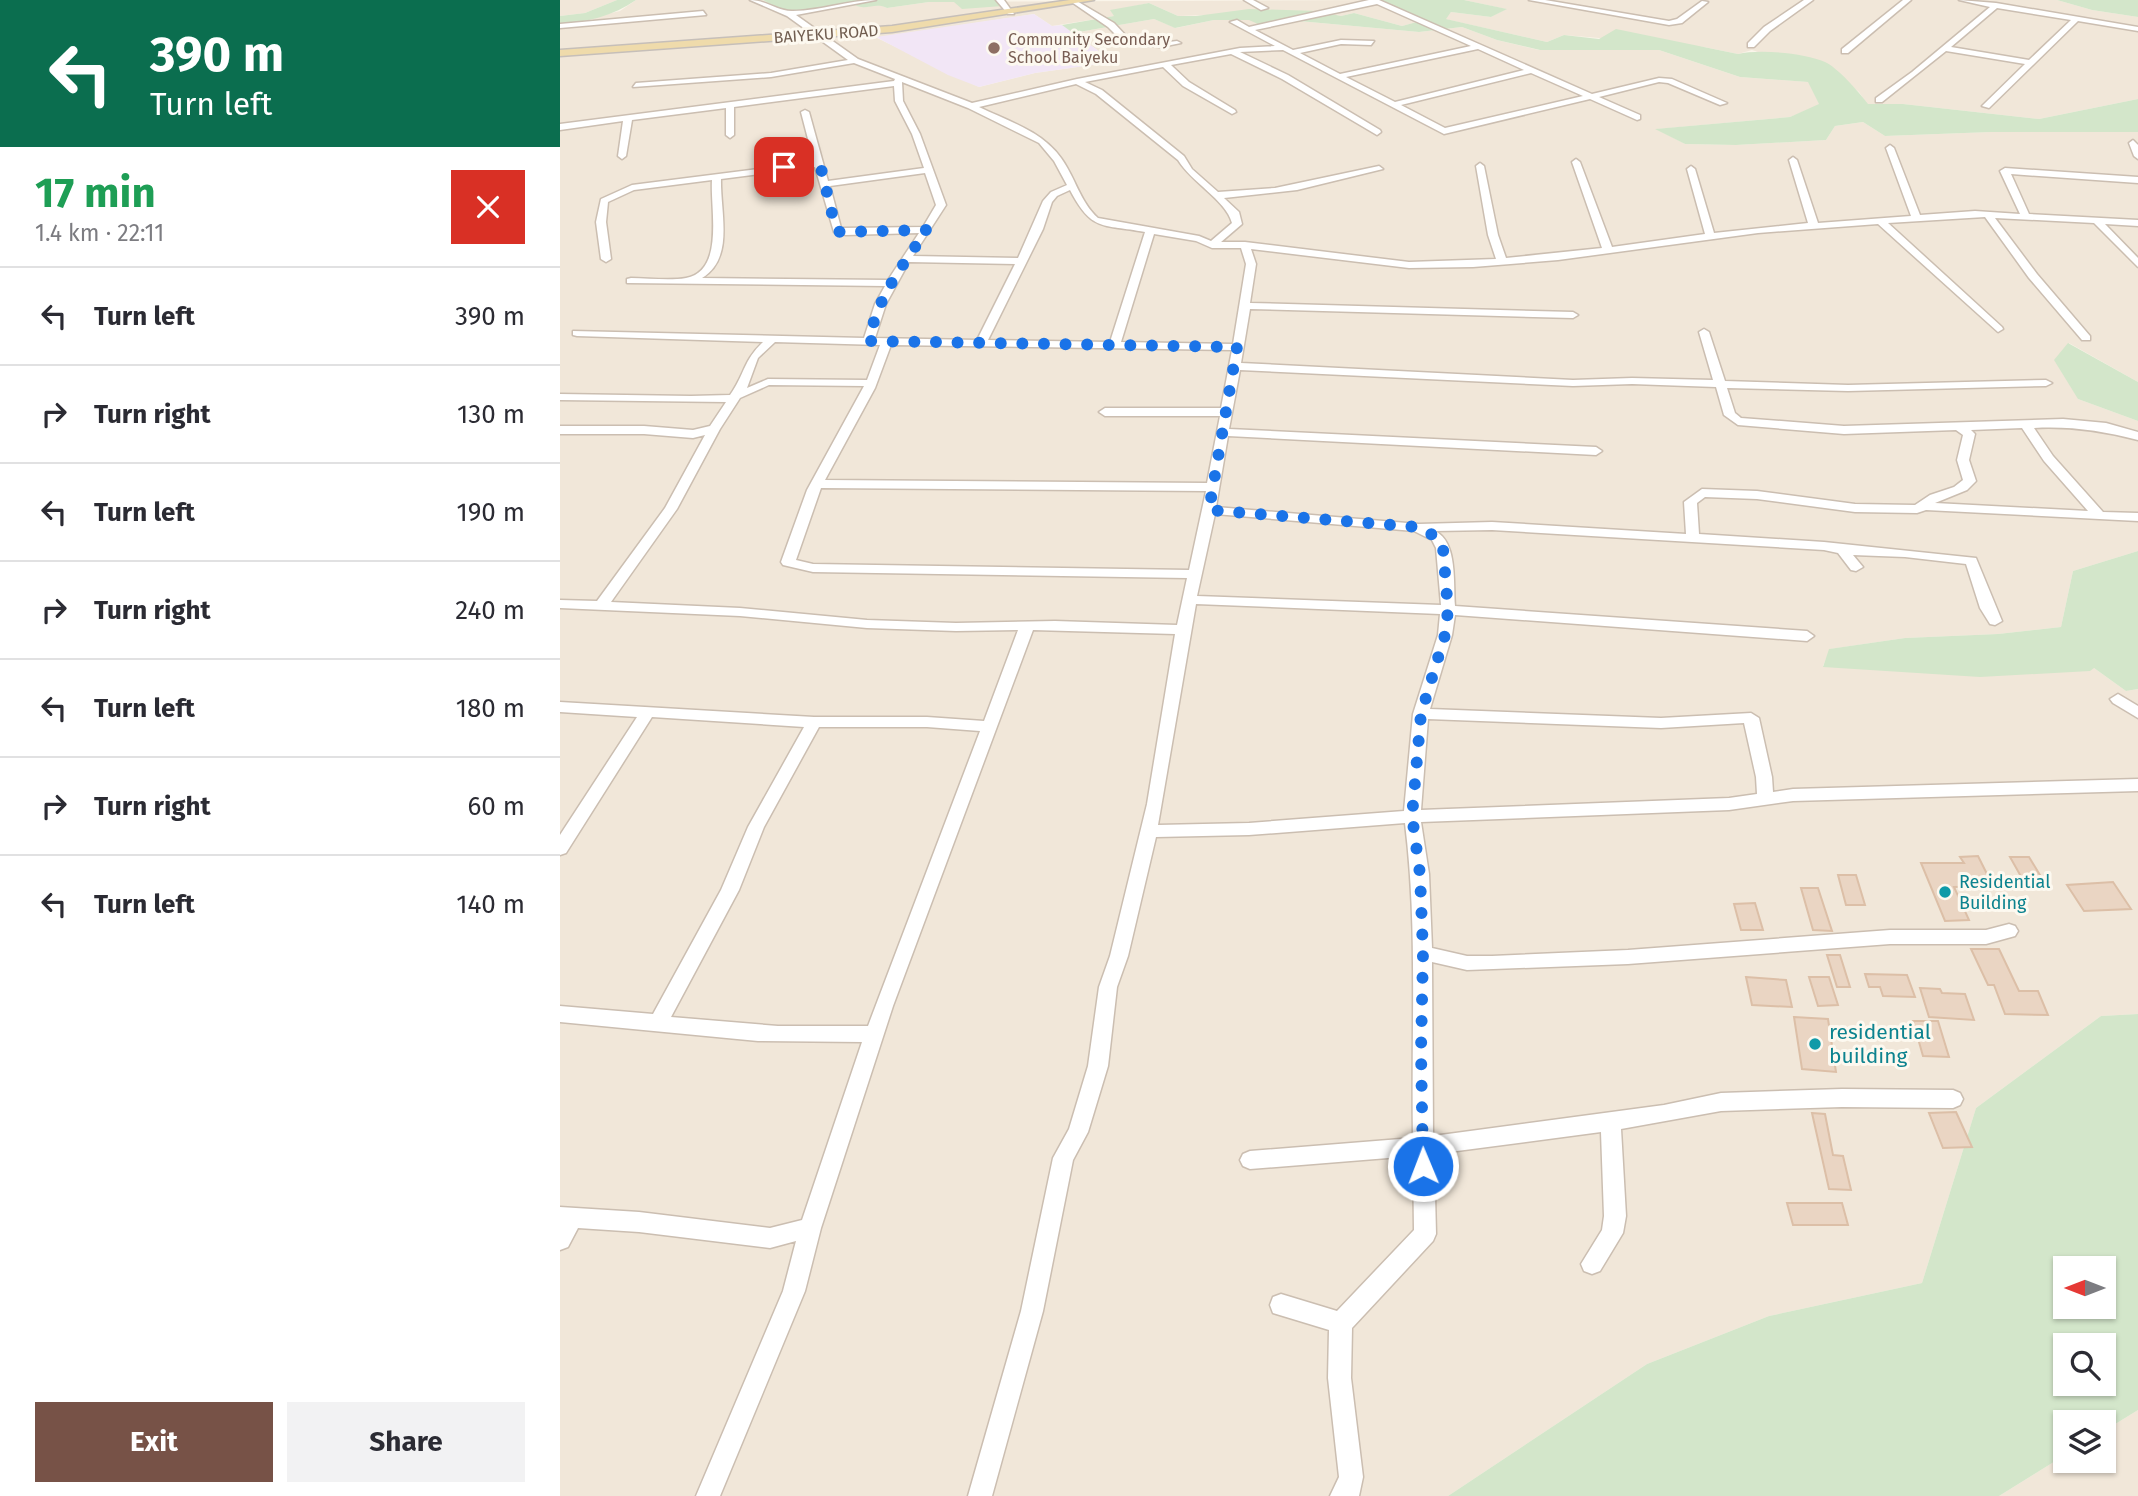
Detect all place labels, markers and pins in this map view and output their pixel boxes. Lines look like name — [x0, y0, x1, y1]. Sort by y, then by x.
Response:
place label: Community Secondary School Baiyeku — [1008, 30, 1170, 67]
marker: Community Secondary School Baiyeku — [986, 40, 1002, 56]
pin — [754, 137, 814, 197]
place label: Residential Building — [1959, 871, 2051, 914]
marker: Residential Building — [1937, 884, 1953, 900]
place label: residential building — [1829, 1019, 1931, 1069]
marker: residential building — [1807, 1036, 1823, 1052]

